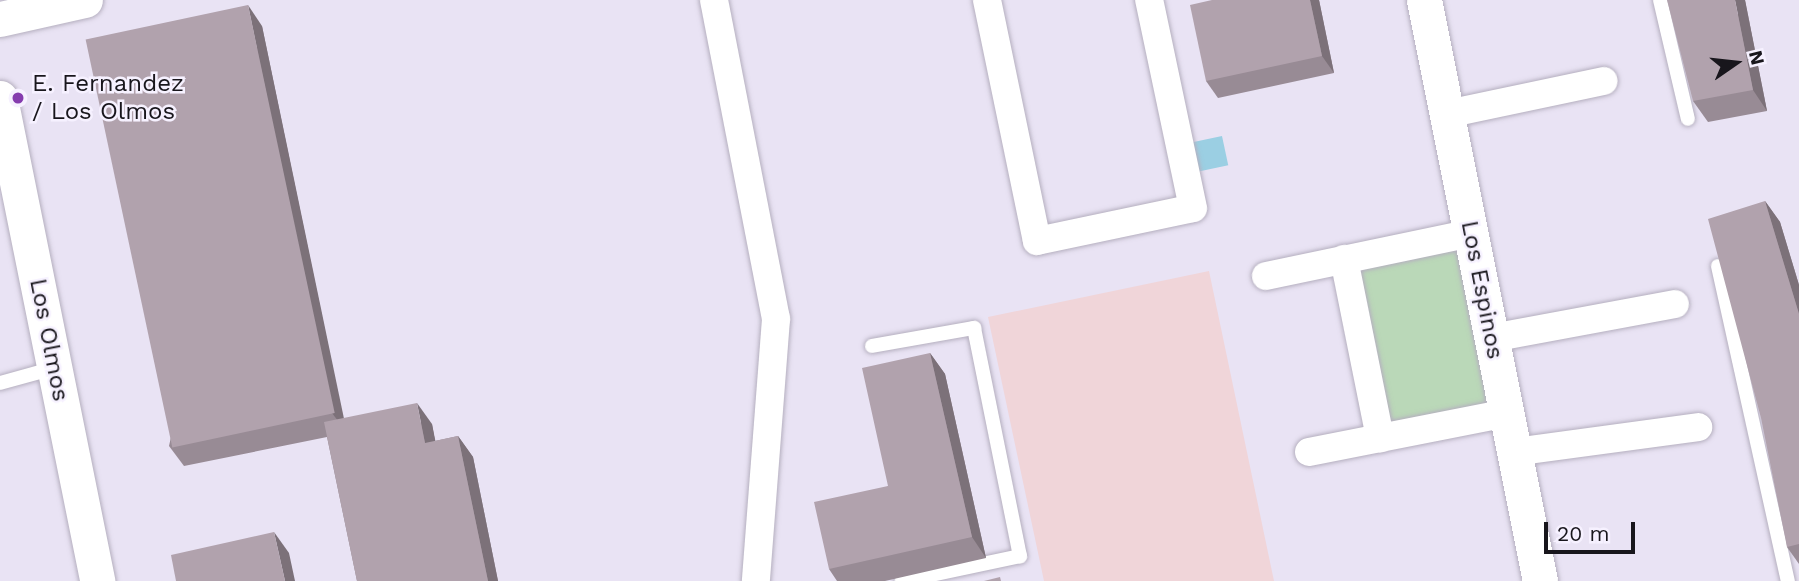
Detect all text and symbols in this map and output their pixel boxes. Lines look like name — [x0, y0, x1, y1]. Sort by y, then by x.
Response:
north arrow — [1701, 28, 1771, 98]
text: N — [1744, 48, 1770, 67]
place label: E. Fernandez / Los Olmos — [32, 70, 184, 126]
marker: E. Fernandez / Los Olmos — [10, 90, 26, 106]
street label: Los Espinos — [1454, 218, 1510, 362]
street label: Los Olmos — [23, 276, 75, 404]
scale bar — [1547, 508, 1638, 552]
text: 20 m — [1557, 521, 1609, 546]

